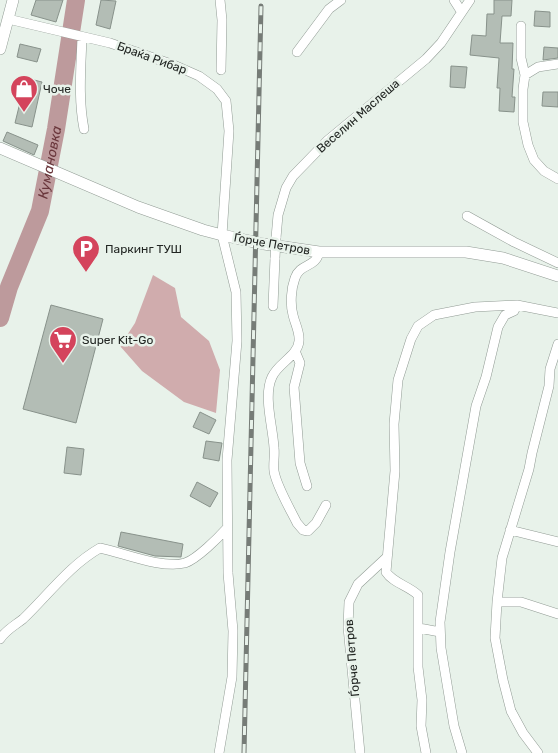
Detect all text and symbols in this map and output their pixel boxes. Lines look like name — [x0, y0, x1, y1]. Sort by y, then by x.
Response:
street label: Браќа Рибар — [115, 39, 189, 77]
shop icon: Чоче — [9, 74, 39, 113]
street label: Веселин Маслеша — [314, 76, 402, 156]
place label: Чоче — [43, 82, 71, 96]
water label: Кумановка — [35, 124, 65, 200]
street label: Ѓорче Петров — [233, 230, 312, 258]
parking icon: Паркинг ТУШ — [71, 234, 101, 273]
place label: Паркинг ТУШ — [105, 242, 182, 256]
supermarket icon: Super Kit-Go — [48, 325, 78, 364]
place label: Super Kit-Go — [82, 333, 153, 347]
street label: Ѓорче Петров — [342, 619, 362, 697]

